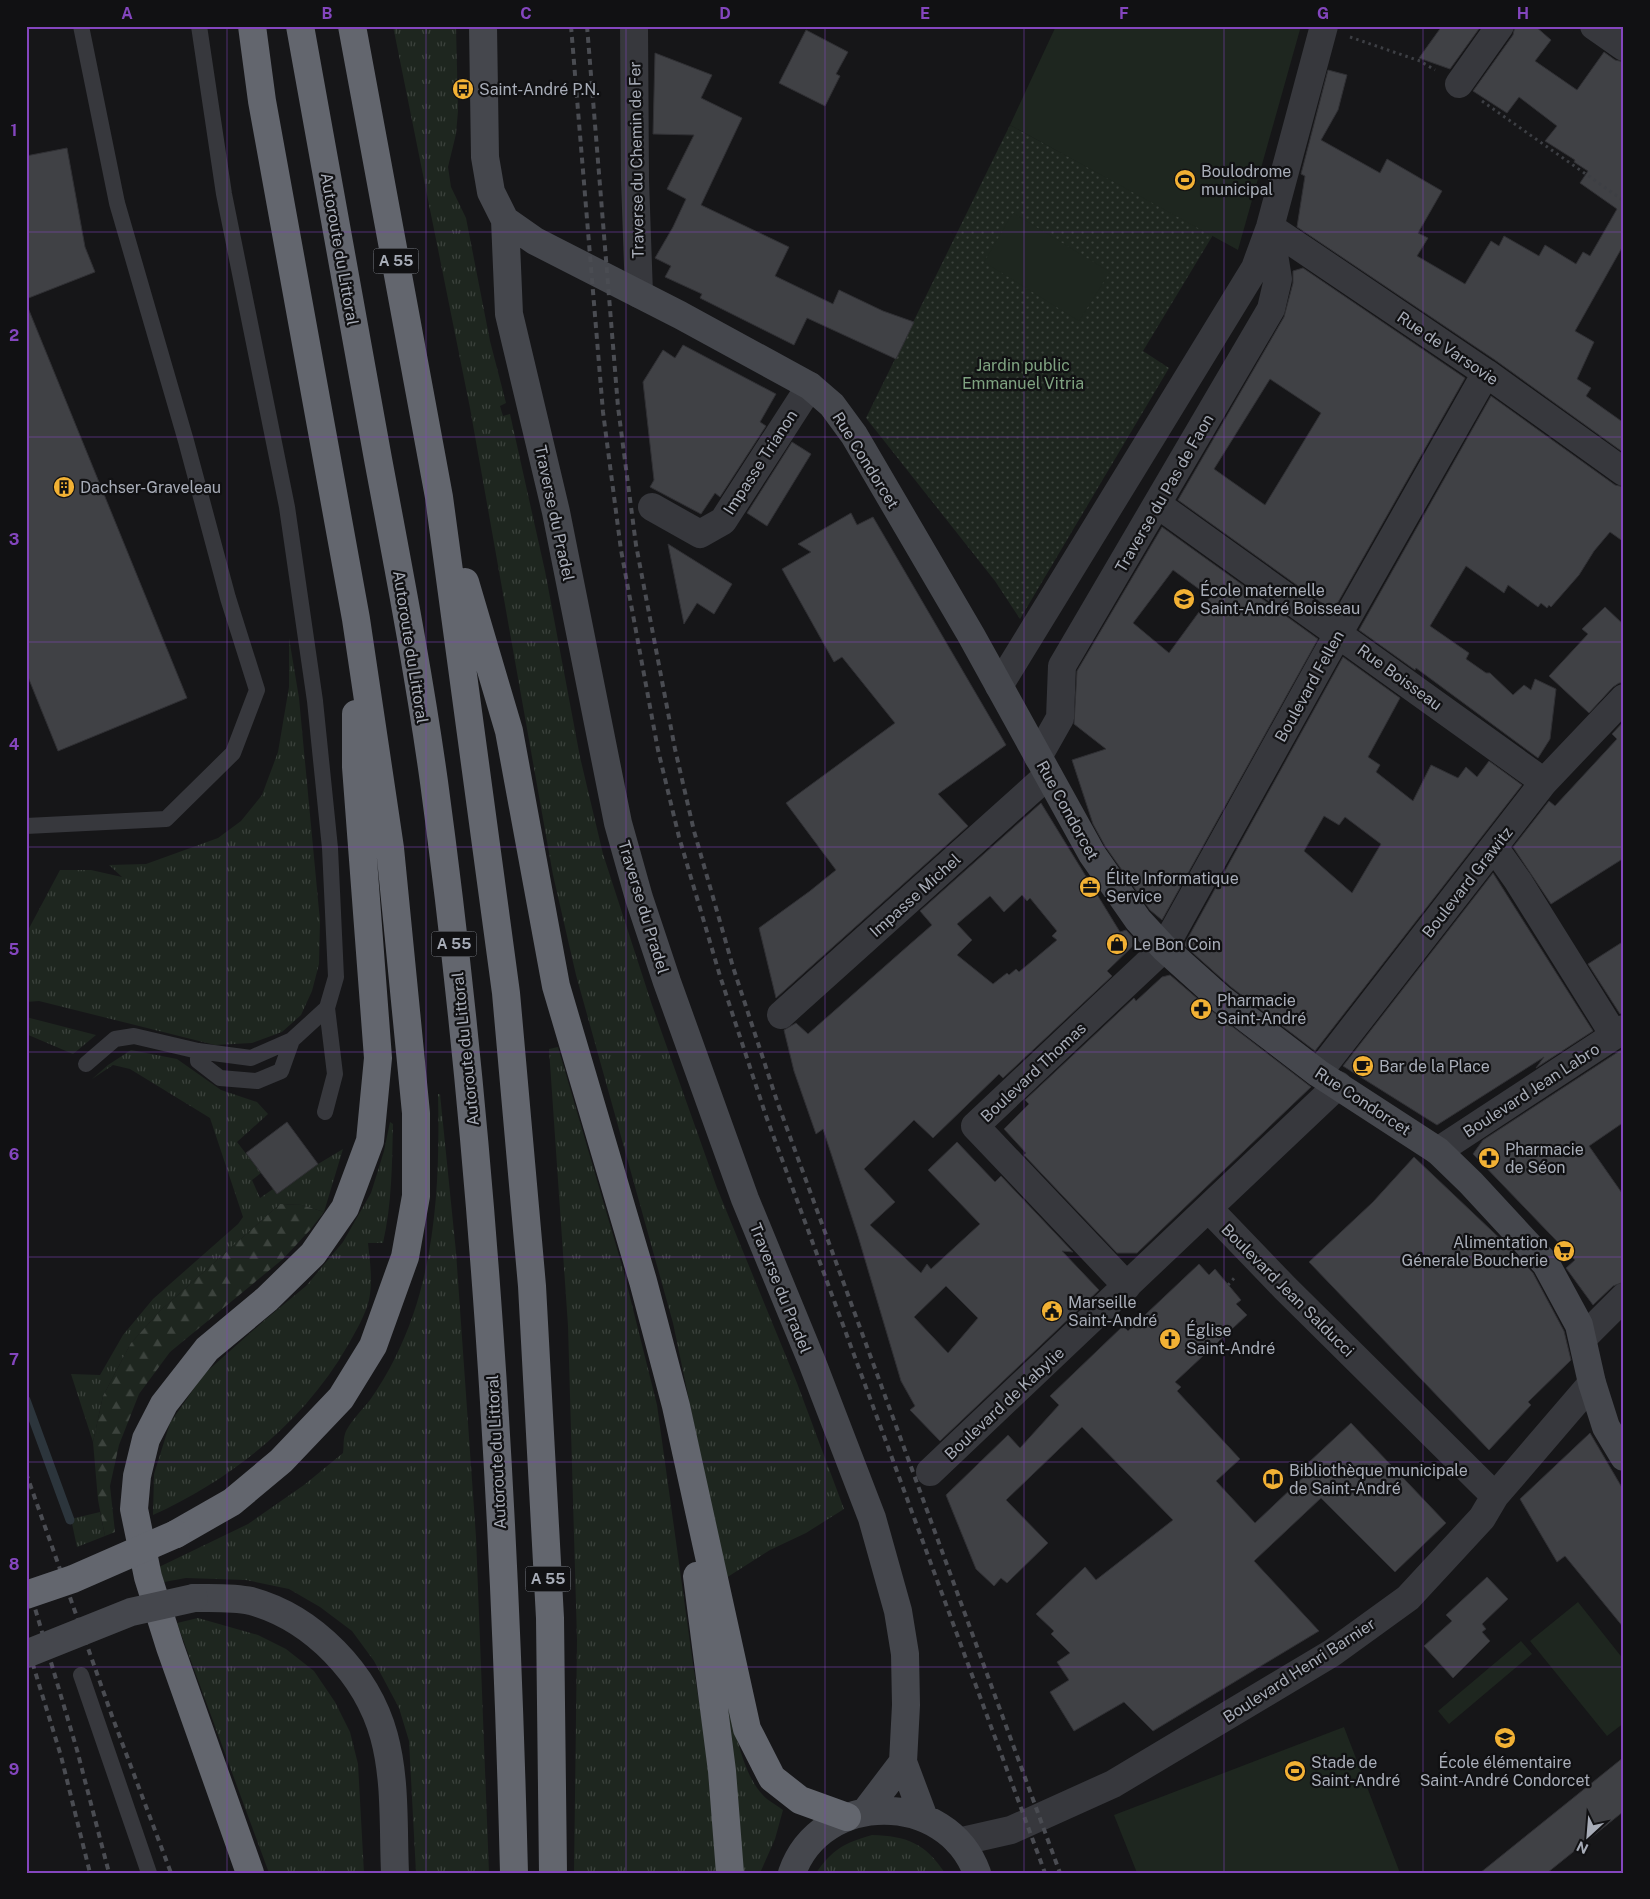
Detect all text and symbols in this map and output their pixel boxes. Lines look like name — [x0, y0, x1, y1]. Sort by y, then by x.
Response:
text: A — [121, 4, 133, 23]
text: B — [322, 4, 333, 23]
text: C — [520, 4, 532, 23]
text: D — [719, 4, 731, 23]
text: E — [920, 4, 930, 23]
text: F — [1119, 4, 1129, 23]
text: G — [1317, 4, 1329, 23]
text: H — [1517, 4, 1529, 23]
street label: Traverse du Chemin de Fer — [625, 61, 648, 259]
bus stop icon: Saint-André P.N. — [451, 77, 475, 101]
place label: Saint-André P.N. — [479, 80, 600, 99]
text: 1 — [11, 121, 17, 140]
place label: Boulodrome municipal — [1201, 162, 1291, 199]
sports icon: Boulodrome municipal — [1173, 168, 1197, 192]
street label: Autoroute du Littoral — [317, 171, 362, 327]
road number: A 55 — [374, 248, 418, 274]
street label: Rue de Varsovie — [1394, 308, 1502, 389]
text: 2 — [9, 326, 19, 345]
park label: Jardin public Emmanuel Vitria — [962, 356, 1084, 393]
street label: Impasse Trianon — [719, 406, 801, 518]
street label: Rue Condorcet — [828, 408, 903, 512]
street label: Traverse du Pas de Faon — [1111, 411, 1218, 576]
street label: Traverse du Pradel — [531, 443, 578, 583]
building icon: Dachser-Graveleau — [52, 475, 76, 499]
place label: Dachser-Graveleau — [80, 478, 221, 497]
text: 3 — [9, 530, 19, 549]
street label: Autoroute du Littoral — [389, 569, 432, 725]
place label: École maternelle Saint-André Boisseau — [1200, 580, 1360, 618]
school or university icon: École maternelle Saint-André Boisseau — [1172, 587, 1196, 611]
street label: Boulevard Fellen — [1271, 627, 1348, 745]
street label: Rue Boisseau — [1354, 640, 1446, 714]
text: 4 — [9, 735, 20, 754]
street label: Rue Condorcet — [1032, 757, 1103, 863]
street label: Boulevard Grawitz — [1418, 823, 1517, 942]
street label: Traverse du Pradel — [614, 838, 673, 976]
street label: Impasse Michel — [866, 850, 965, 941]
place label: Élite Informatique Service — [1106, 868, 1239, 906]
office icon: Élite Informatique Service — [1078, 875, 1102, 899]
road number: A 55 — [432, 932, 476, 956]
shop icon: Le Bon Coin — [1105, 932, 1129, 956]
place label: Le Bon Coin — [1133, 935, 1221, 954]
text: 5 — [9, 940, 20, 959]
street label: Autoroute du Littoral — [448, 971, 483, 1127]
place label: Pharmacie Saint-André — [1217, 991, 1306, 1028]
pharmacy icon: Pharmacie Saint-André — [1189, 997, 1213, 1021]
street label: Boulevard Thomas — [977, 1019, 1090, 1126]
street label: Boulevard Jean Labro — [1460, 1039, 1603, 1142]
cafe icon: Bar de la Place — [1351, 1054, 1375, 1078]
place label: Bar de la Place — [1379, 1057, 1490, 1076]
street label: Rue Condorcet — [1311, 1063, 1414, 1139]
place label: Pharmacie de Séon — [1505, 1140, 1584, 1177]
text: 6 — [9, 1145, 19, 1164]
pharmacy icon: Pharmacie de Séon — [1477, 1146, 1501, 1170]
street label: Traverse du Pradel — [746, 1220, 815, 1356]
street label: Boulevard Jean Salducci — [1217, 1220, 1358, 1361]
place label: Alimentation Génerale Boucherie — [1402, 1233, 1548, 1270]
supermarket icon: Alimentation Génerale Boucherie — [1552, 1239, 1576, 1263]
place label: Marseille Saint-André — [1068, 1293, 1157, 1330]
public building icon: Marseille Saint-André — [1040, 1299, 1064, 1323]
place label: Église Saint-André — [1186, 1320, 1275, 1358]
church icon: Église Saint-André — [1158, 1327, 1182, 1351]
street label: Boulevard de Kabylie — [941, 1343, 1068, 1464]
text: 7 — [9, 1350, 19, 1369]
street label: Autoroute du Littoral — [483, 1374, 510, 1530]
place label: Bibliothèque municipale de Saint-André — [1289, 1461, 1468, 1498]
library icon: Bibliothèque municipale de Saint-André — [1261, 1467, 1285, 1491]
text: 8 — [9, 1555, 20, 1574]
road number: A 55 — [526, 1566, 570, 1592]
street label: Boulevard Henri Barnier — [1220, 1614, 1379, 1727]
school or university icon: École élémentaire Saint-André Condorcet — [1493, 1726, 1517, 1750]
place label: École élémentaire Saint-André Condorcet — [1420, 1752, 1590, 1790]
place label: Stade de Saint-André — [1311, 1753, 1400, 1790]
sports icon: Stade de Saint-André — [1283, 1759, 1307, 1783]
text: 9 — [9, 1760, 19, 1779]
north arrow — [1562, 1812, 1612, 1862]
text: N — [1574, 1838, 1591, 1857]

